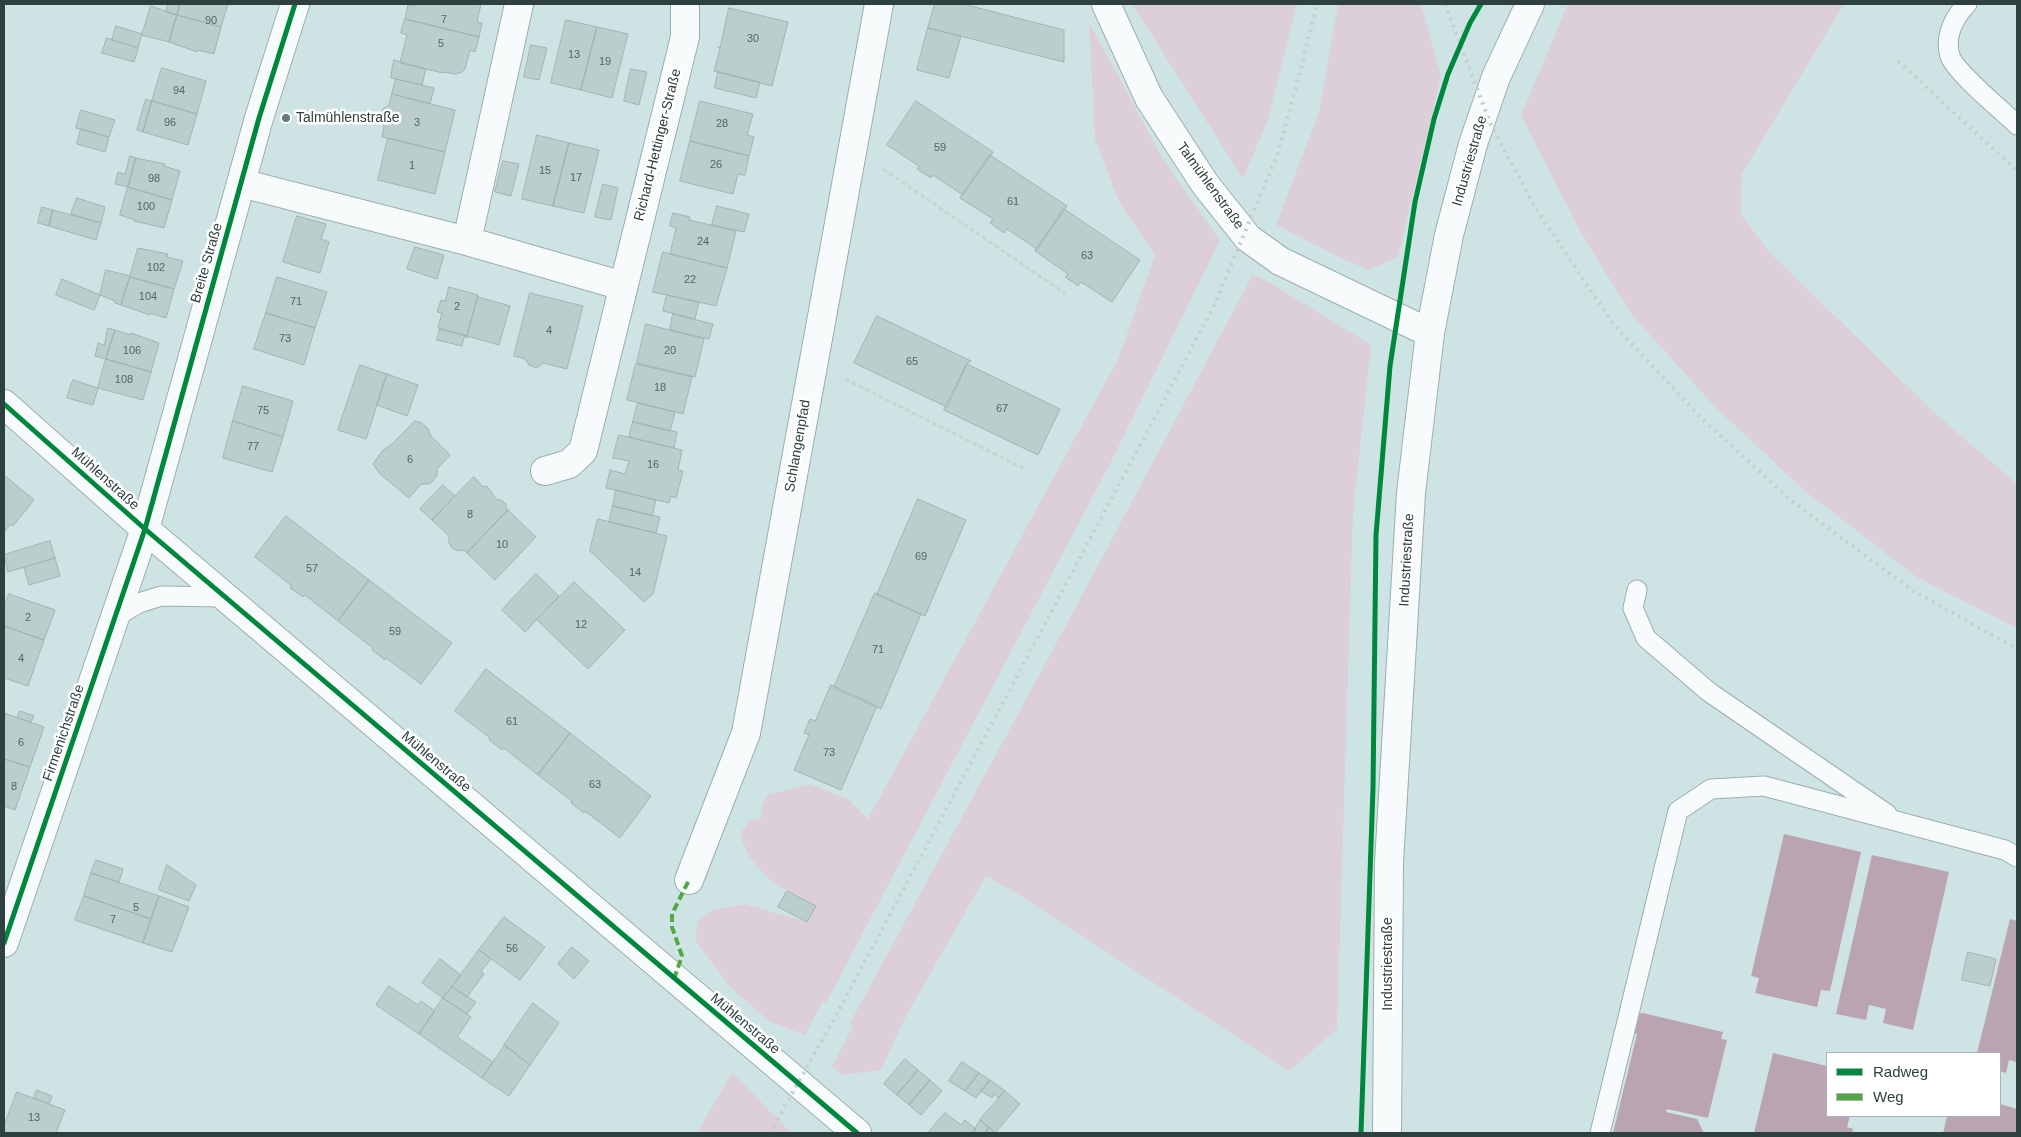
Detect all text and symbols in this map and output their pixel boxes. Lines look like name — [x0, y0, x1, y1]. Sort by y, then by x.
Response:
house number: 7 — [441, 13, 447, 27]
house number: 90 — [205, 14, 217, 28]
house number: 30 — [747, 32, 759, 46]
house number: 5 — [438, 37, 444, 51]
house number: 13 — [568, 48, 580, 62]
house number: 19 — [599, 55, 611, 69]
street label: Richard-Hettinger-Straße — [631, 67, 685, 223]
house number: 94 — [173, 84, 185, 98]
place label: Talmühlenstraße — [296, 110, 399, 126]
marker: Talmühlenstraße — [280, 112, 292, 124]
street label: Industriestraße — [1449, 114, 1491, 208]
house number: 96 — [164, 116, 176, 130]
house number: 3 — [414, 116, 420, 130]
house number: 28 — [716, 117, 728, 131]
street label: Talmühlenstraße — [1173, 139, 1247, 233]
house number: 59 — [934, 141, 946, 155]
house number: 26 — [710, 158, 722, 172]
house number: 1 — [409, 159, 415, 173]
house number: 15 — [539, 164, 551, 178]
house number: 17 — [570, 171, 582, 185]
house number: 98 — [148, 172, 160, 186]
house number: 61 — [1007, 195, 1019, 209]
house number: 100 — [137, 200, 155, 214]
street label: Breite Straße — [188, 221, 226, 305]
house number: 24 — [697, 235, 709, 249]
house number: 63 — [1081, 249, 1093, 263]
house number: 102 — [147, 261, 165, 275]
house number: 22 — [684, 273, 696, 287]
house number: 104 — [139, 290, 157, 304]
house number: 71 — [290, 295, 302, 309]
house number: 2 — [454, 300, 460, 314]
house number: 4 — [546, 324, 552, 338]
house number: 73 — [279, 332, 291, 346]
house number: 106 — [123, 344, 141, 358]
house number: 20 — [664, 344, 676, 358]
house number: 65 — [906, 355, 918, 369]
house number: 108 — [115, 373, 133, 387]
house number: 18 — [654, 381, 666, 395]
street label: Schlangenpfad — [782, 399, 814, 493]
house number: 67 — [996, 402, 1008, 416]
house number: 75 — [257, 404, 269, 418]
house number: 77 — [247, 440, 259, 454]
street label: Mühlenstraße — [68, 444, 142, 514]
house number: 6 — [407, 453, 413, 467]
house number: 16 — [647, 458, 659, 472]
house number: 8 — [467, 508, 473, 522]
street label: Industriestraße — [1396, 513, 1418, 607]
house number: 10 — [496, 538, 508, 552]
house number: 69 — [915, 550, 927, 564]
house number: 57 — [306, 562, 318, 576]
house number: 14 — [629, 566, 641, 580]
house number: 2 — [25, 611, 31, 625]
house number: 12 — [575, 618, 587, 632]
house number: 59 — [389, 625, 401, 639]
house number: 71 — [872, 643, 884, 657]
house number: 4 — [18, 652, 24, 666]
street label: Firmenichstraße — [40, 682, 88, 784]
house number: 61 — [506, 715, 518, 729]
street label: Mühlenstraße — [398, 728, 474, 796]
house number: 6 — [18, 736, 24, 750]
house number: 73 — [823, 746, 835, 760]
house number: 63 — [589, 778, 601, 792]
house number: 8 — [11, 780, 17, 794]
house number: 5 — [133, 901, 139, 915]
house number: 7 — [110, 913, 116, 927]
street label: Industriestraße — [1380, 917, 1396, 1011]
house number: 56 — [506, 942, 518, 956]
street label: Mühlenstraße — [707, 990, 783, 1058]
legend — [1826, 1052, 2001, 1117]
text: Radweg — [1873, 1063, 1928, 1080]
text: Weg — [1873, 1088, 1904, 1105]
house number: 13 — [28, 1111, 40, 1125]

